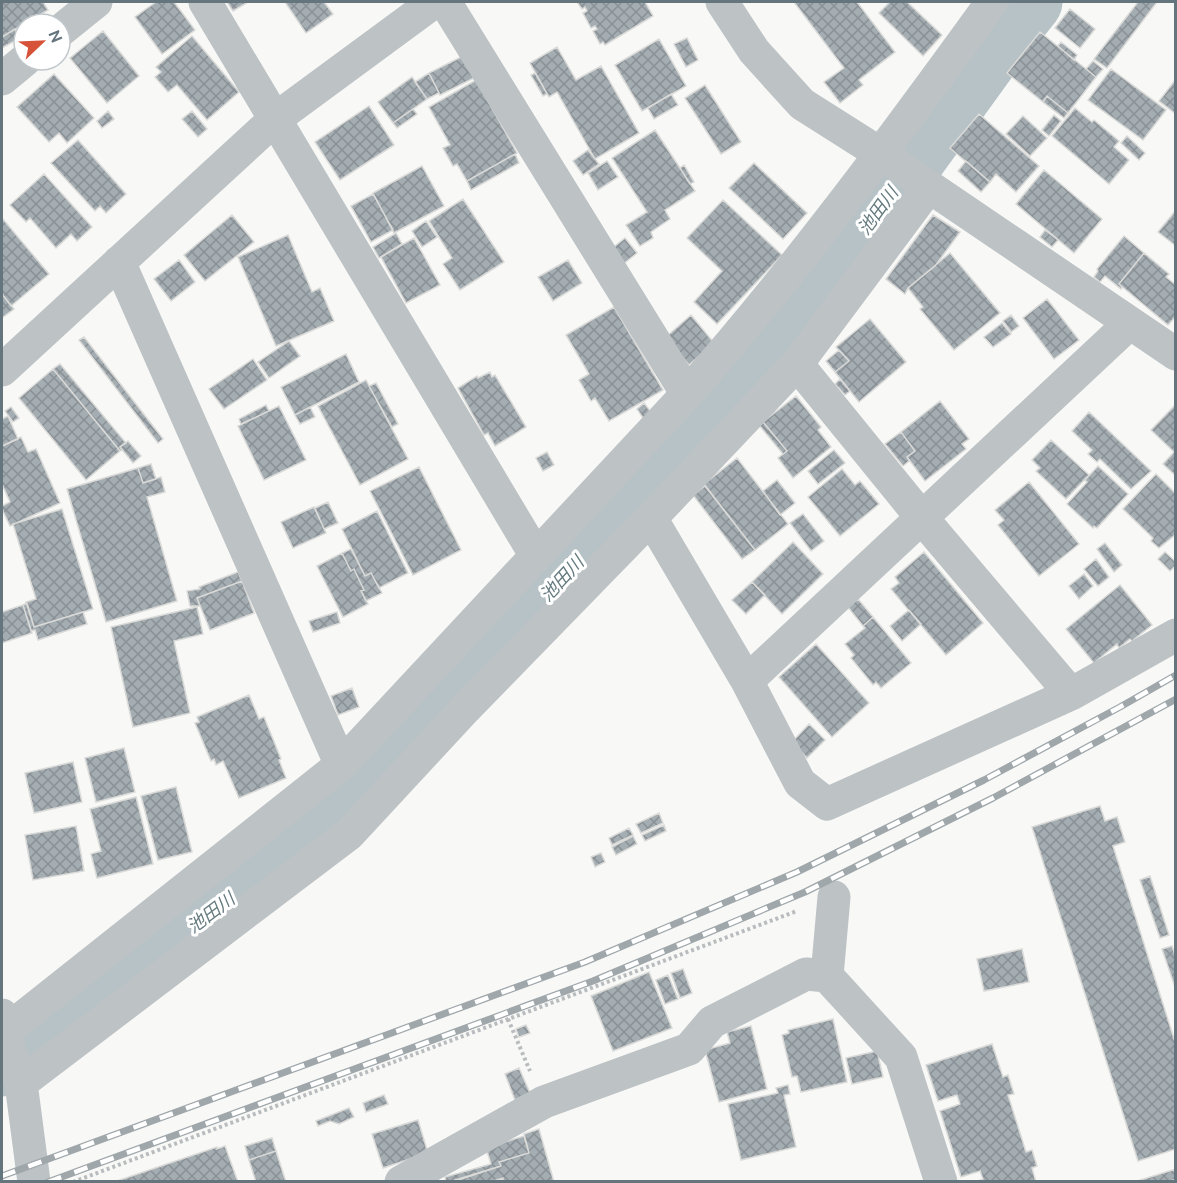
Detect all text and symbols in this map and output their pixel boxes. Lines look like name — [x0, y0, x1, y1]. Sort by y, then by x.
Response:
north arrow — [12, 12, 72, 72]
text: N — [45, 27, 66, 45]
water label: 池田川 — [853, 181, 902, 238]
water label: 池田川 — [536, 550, 588, 605]
water label: 池田川 — [183, 887, 240, 936]

